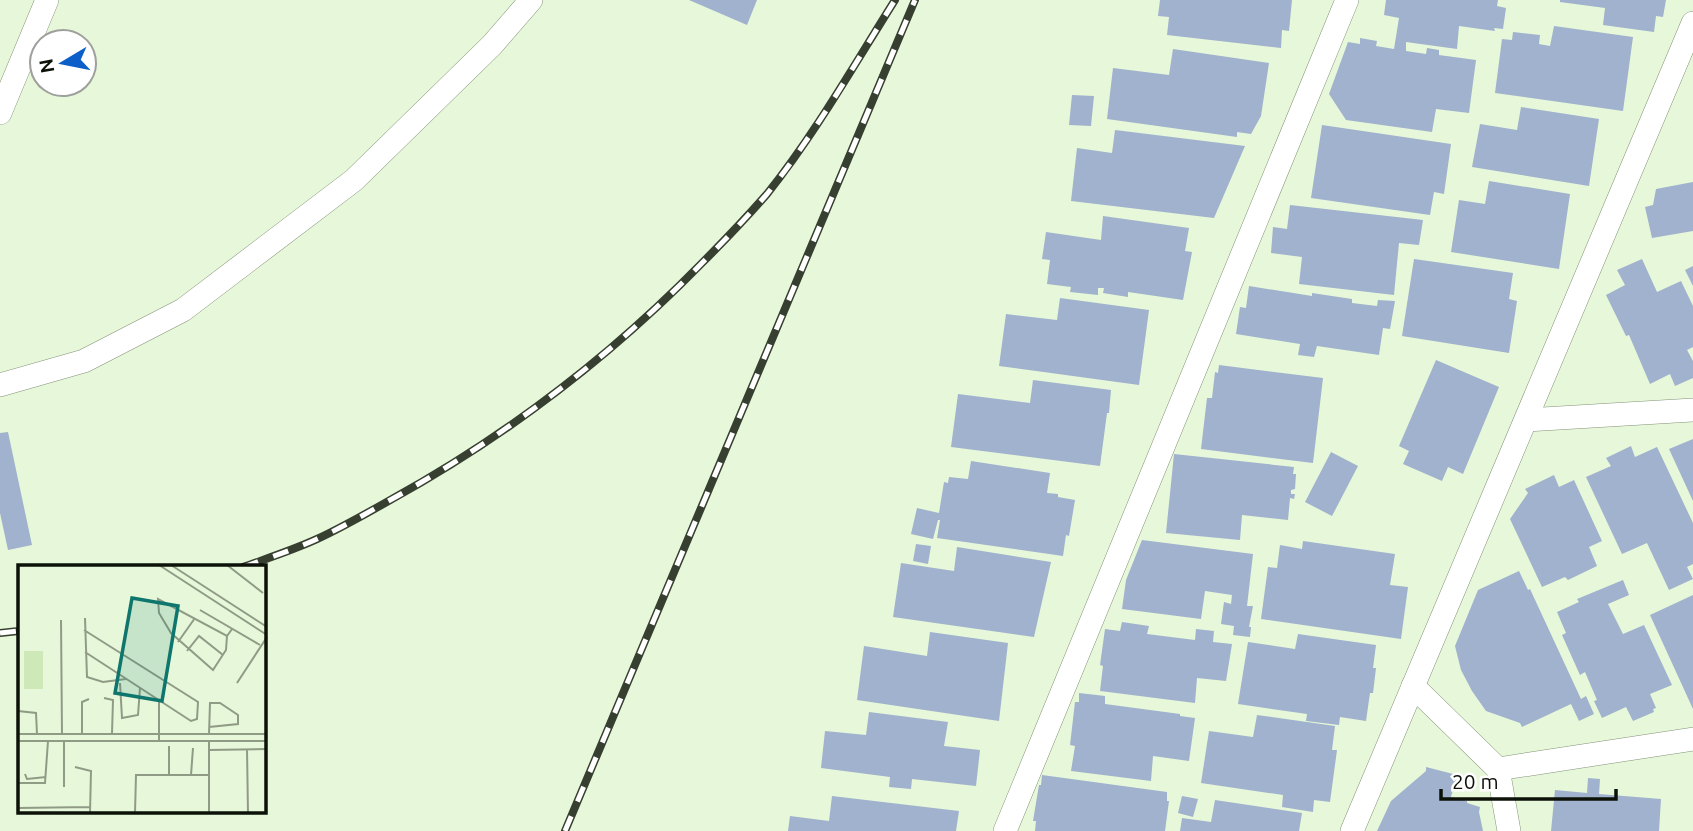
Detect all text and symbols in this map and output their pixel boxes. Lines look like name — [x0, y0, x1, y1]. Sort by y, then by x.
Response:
north arrow — [28, 28, 98, 98]
text: N — [34, 57, 58, 75]
inset map — [18, 565, 266, 814]
scale bar — [1441, 758, 1616, 802]
text: 20 m — [1452, 769, 1499, 793]

